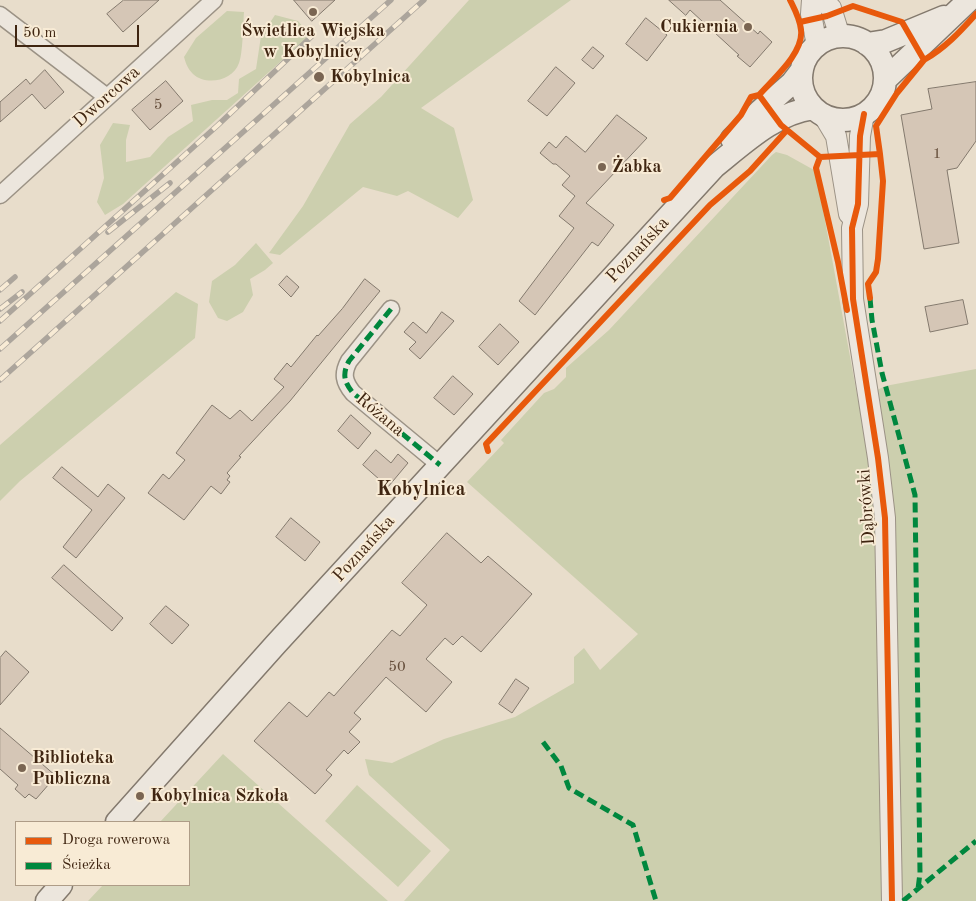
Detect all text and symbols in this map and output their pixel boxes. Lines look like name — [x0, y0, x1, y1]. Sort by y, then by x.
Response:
marker: Świetlica Wiejska w Kobylnicy — [307, 6, 319, 18]
scale bar — [18, 15, 141, 47]
place label: Cukiernia — [660, 16, 738, 38]
place label: Świetlica Wiejska w Kobylnicy — [241, 20, 385, 62]
marker: Cukiernia — [742, 21, 754, 33]
text: 50 m — [23, 26, 57, 41]
street label: Dworcowa — [69, 61, 145, 133]
place label: Kobylnica — [330, 66, 410, 88]
marker: Kobylnica — [312, 70, 326, 84]
house number: 5 — [154, 96, 162, 114]
house number: 1 — [933, 145, 941, 163]
place label: Żabka — [612, 156, 662, 178]
marker: Żabka — [596, 161, 608, 173]
street label: Poznańska — [602, 212, 674, 288]
street label: Różana — [351, 388, 409, 442]
street label: Dąbrówki — [854, 468, 880, 546]
district label: Kobylnica — [376, 478, 466, 502]
street label: Poznańska — [328, 511, 400, 587]
house number: 50 — [388, 658, 406, 676]
place label: Biblioteka Publiczna — [32, 747, 114, 790]
marker: Biblioteka Publiczna — [16, 762, 28, 774]
place label: Kobylnica Szkoła — [150, 785, 289, 807]
marker: Kobylnica Szkoła — [134, 790, 146, 802]
legend — [15, 821, 190, 886]
text: Droga rowerowa — [62, 833, 170, 848]
text: Ścieżka — [62, 858, 111, 873]

